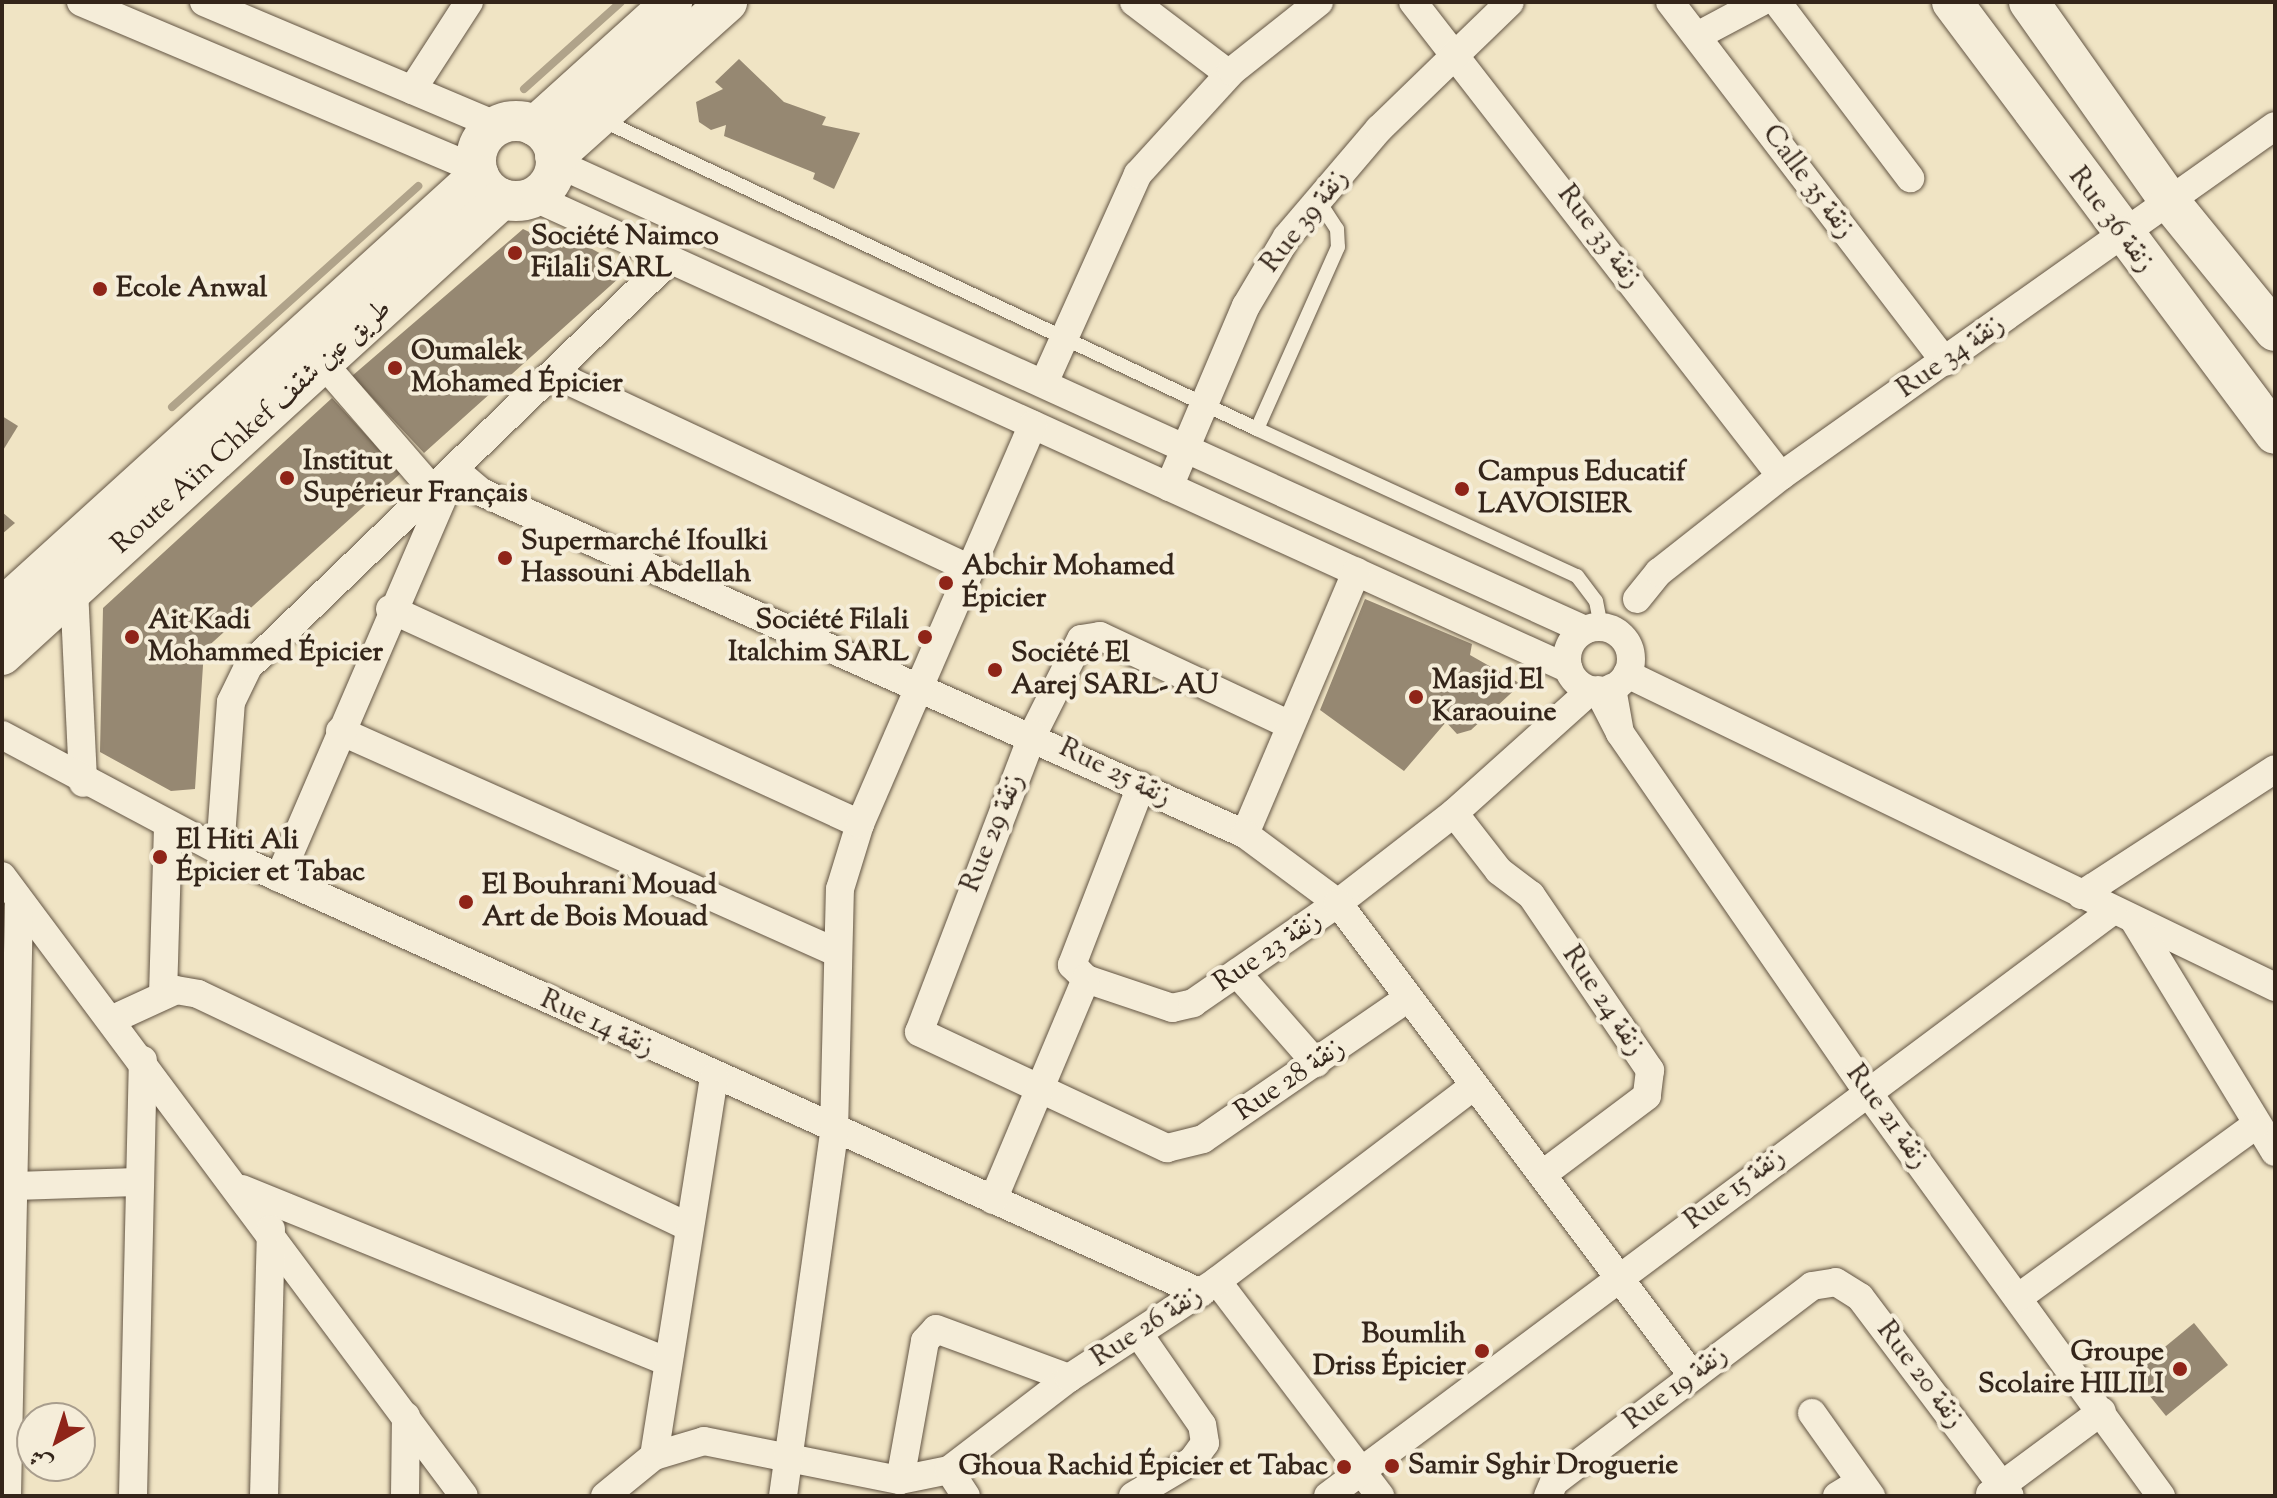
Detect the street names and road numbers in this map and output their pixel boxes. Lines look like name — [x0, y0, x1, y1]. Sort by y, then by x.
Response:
street label: Calle 35 زنقة — [1754, 118, 1862, 246]
street label: Rue 36 زنقة — [2061, 161, 2161, 279]
street label: Rue 39 زنقة — [1254, 162, 1356, 280]
street label: Rue 33 زنقة — [1549, 179, 1649, 295]
street label: Route Aïn Chkef طريق عين شقف — [105, 292, 399, 562]
street label: Rue 34 زنقة — [1891, 308, 2011, 406]
street label: Rue 25 زنقة — [1053, 731, 1177, 815]
street label: Rue 29 زنقة — [954, 769, 1032, 897]
street label: Rue 23 زنقة — [1208, 904, 1328, 1000]
street label: Rue 24 زنقة — [1554, 940, 1652, 1062]
street label: Rue 14 زنقة — [535, 983, 659, 1065]
street label: Rue 28 زنقة — [1229, 1031, 1351, 1129]
street label: Rue 21 زنقة — [1838, 1058, 1936, 1176]
street label: Rue 15 زنقة — [1678, 1140, 1792, 1238]
street label: Rue 26 زنقة — [1085, 1279, 1209, 1375]
street label: Rue 20 زنقة — [1869, 1315, 1971, 1435]
street label: Rue 19 زنقة — [1618, 1338, 1734, 1438]

